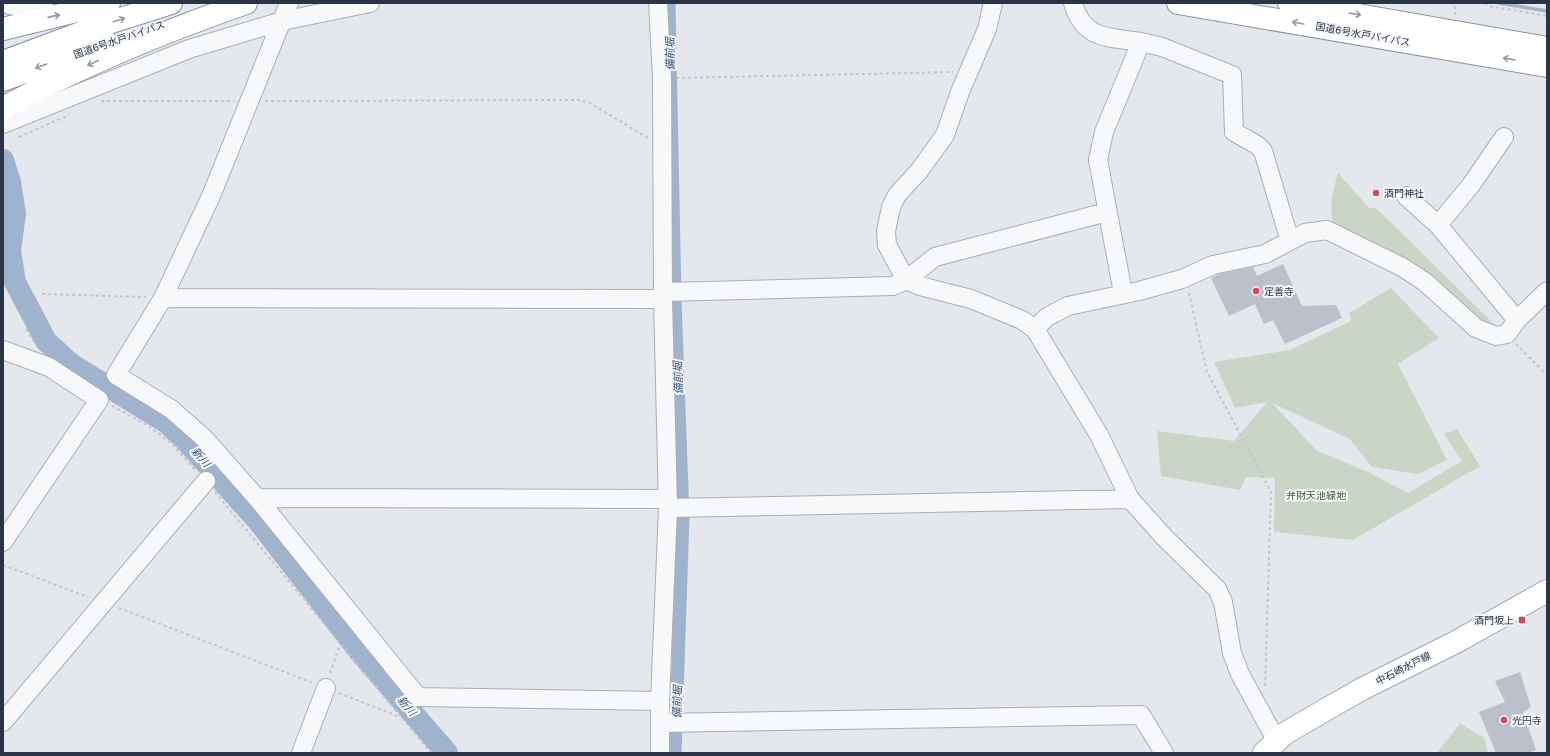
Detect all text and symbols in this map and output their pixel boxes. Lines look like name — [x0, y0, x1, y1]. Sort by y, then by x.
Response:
one-way arrow — [1348, 10, 1361, 18]
one-way arrow — [47, 11, 60, 19]
one-way arrow — [112, 16, 125, 23]
street label: 国道6号水戸バイパス — [72, 18, 166, 60]
one-way arrow — [1292, 19, 1305, 27]
street label: 国道6号水戸バイパス — [1315, 20, 1411, 48]
water label: 備前堀 — [663, 35, 676, 71]
one-way arrow — [1502, 55, 1515, 63]
one-way arrow — [87, 60, 99, 67]
one-way arrow — [35, 63, 47, 71]
place label: 酒門神社 — [1384, 187, 1424, 199]
marker: 酒門神社 — [1371, 188, 1381, 198]
place label: 定善寺 — [1264, 285, 1294, 297]
marker: 定善寺 — [1251, 286, 1261, 296]
water label: 備前堀 — [670, 359, 685, 395]
water label: 新川 — [189, 444, 214, 470]
park label: 弁財天池緑地 — [1286, 489, 1347, 501]
place label: 酒門坂上 — [1474, 614, 1514, 626]
marker: 酒門坂上 — [1517, 615, 1527, 625]
street label: 中石崎水戸線 — [1374, 649, 1432, 687]
water label: 備前堀 — [669, 683, 684, 719]
water label: 新川 — [395, 693, 420, 719]
place label: 光円寺 — [1512, 714, 1542, 726]
marker: 光円寺 — [1499, 715, 1509, 725]

